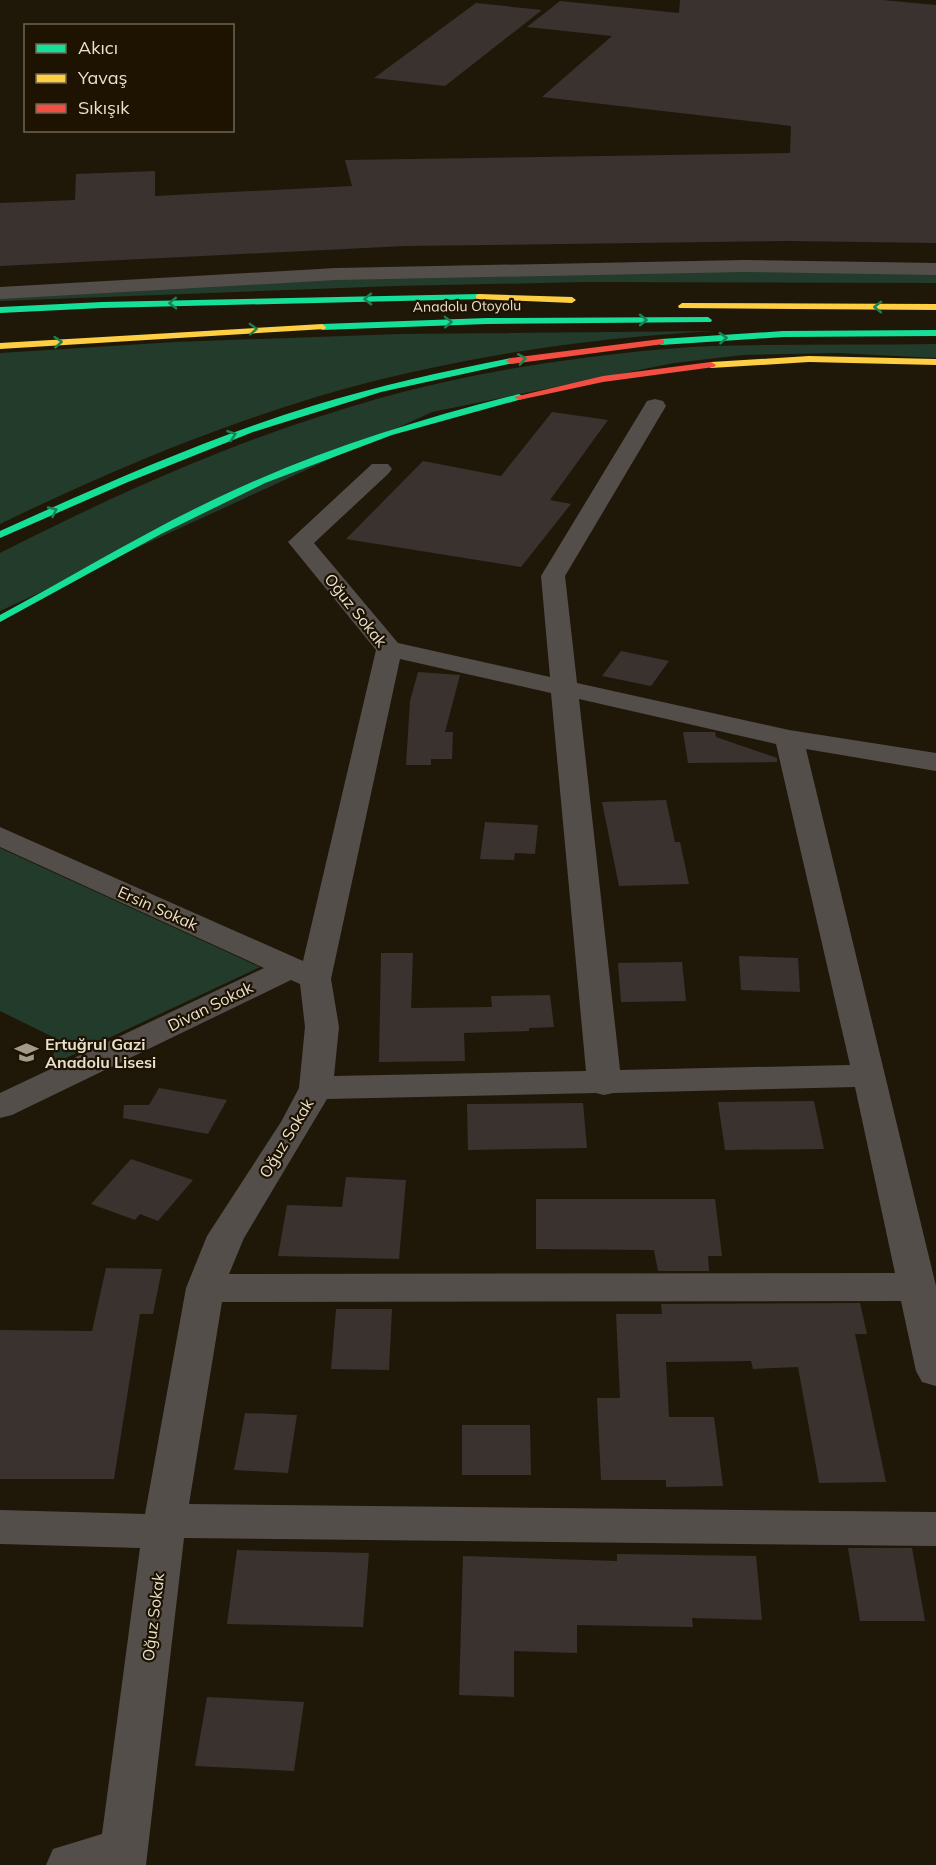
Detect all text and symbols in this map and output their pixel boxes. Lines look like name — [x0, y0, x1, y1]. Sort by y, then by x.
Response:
legend — [24, 24, 234, 132]
text: Akıcı — [78, 36, 118, 59]
text: Yavaş — [77, 66, 127, 89]
text: Sıkışık — [78, 96, 130, 119]
one-way arrow — [364, 293, 373, 305]
street label: Anadolu Otoyolu — [413, 296, 521, 316]
one-way arrow — [169, 297, 178, 309]
one-way arrow — [873, 300, 882, 313]
one-way arrow — [638, 314, 647, 326]
one-way arrow — [443, 316, 452, 329]
one-way arrow — [248, 323, 257, 335]
one-way arrow — [719, 332, 728, 345]
one-way arrow — [54, 336, 63, 349]
one-way arrow — [517, 353, 527, 366]
one-way arrow — [227, 429, 237, 442]
one-way arrow — [46, 506, 57, 518]
street label: Oğuz Sokak — [320, 569, 392, 651]
street label: Ersin Sokak — [115, 881, 202, 935]
street label: Divan Sokak — [164, 976, 257, 1035]
place label: Ertuğrul Gazi Anadolu Lisesi — [45, 1034, 156, 1072]
school or university icon: Ertuğrul Gazi Anadolu Lisesi — [14, 1040, 40, 1066]
street label: Oğuz Sokak — [255, 1094, 318, 1181]
street label: Oğuz Sokak — [138, 1571, 168, 1662]

